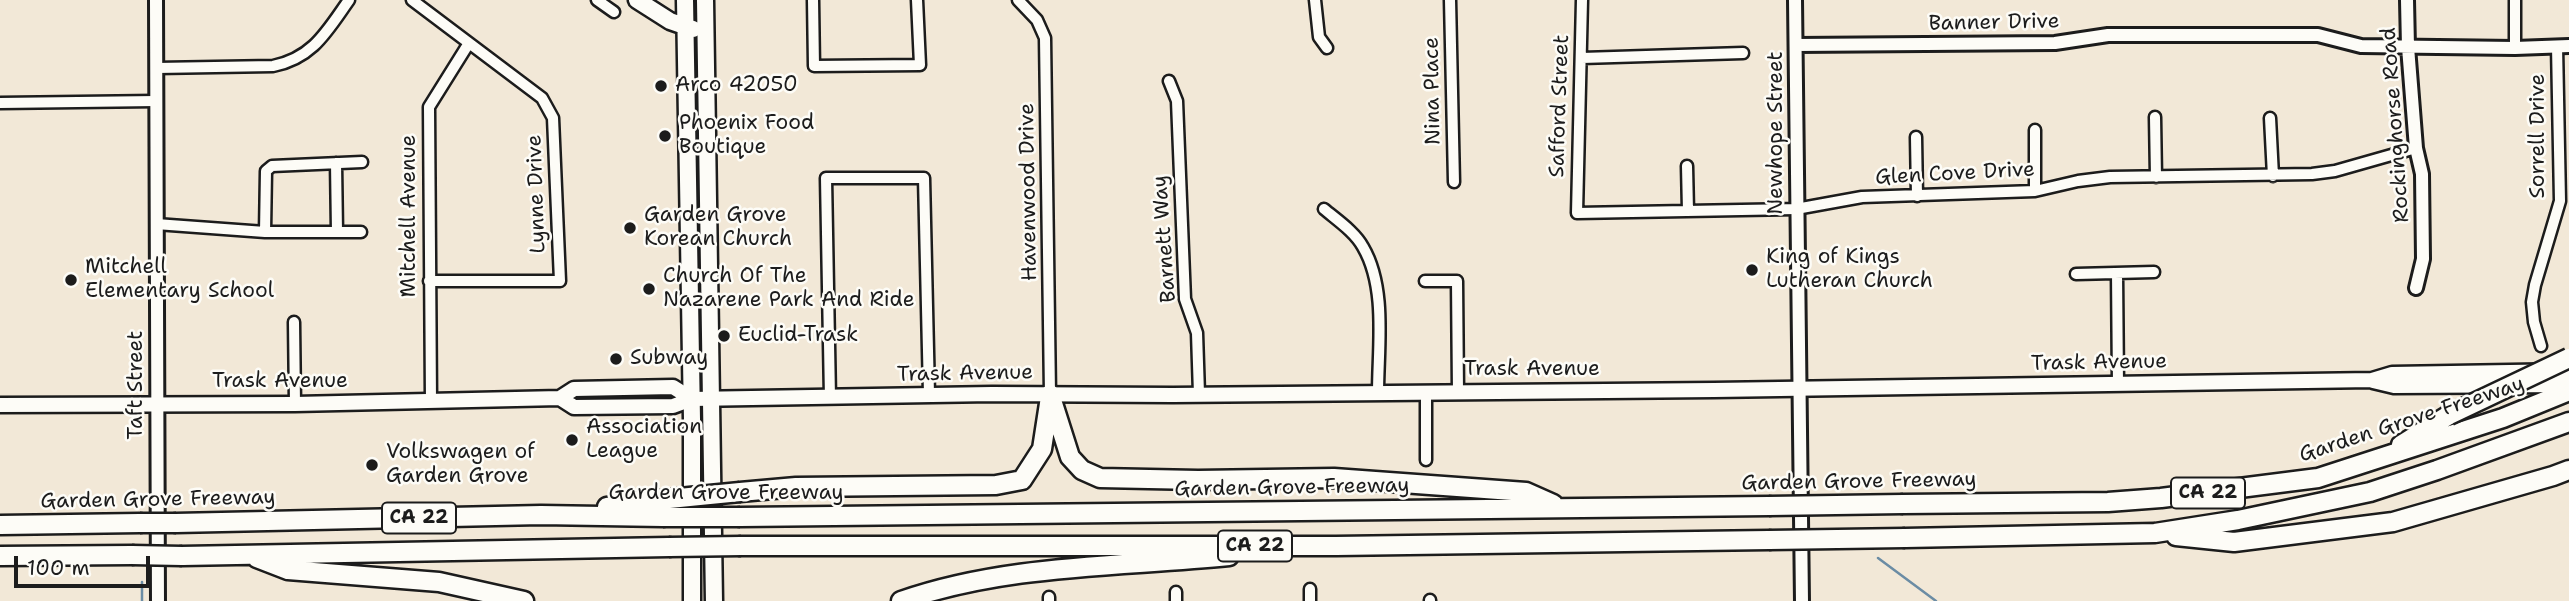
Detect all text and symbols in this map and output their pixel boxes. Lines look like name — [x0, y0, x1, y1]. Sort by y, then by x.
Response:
street label: Banner Drive — [1928, 9, 2060, 37]
street label: Rockinghorse Road — [2377, 27, 2415, 223]
street label: Safford Street — [1545, 34, 1575, 178]
street label: Nina Place — [1419, 37, 1447, 145]
street label: Newhope Street — [1764, 51, 1790, 215]
place label: Arco 42050 — [675, 73, 798, 99]
street label: Sorrell Drive — [2526, 74, 2552, 198]
marker: Arco 42050 — [653, 78, 669, 94]
street label: Havenwood Drive — [1015, 103, 1043, 281]
place label: Phoenix Food Boutique — [679, 111, 814, 161]
marker: Phoenix Food Boutique — [657, 128, 673, 144]
street label: Lynne Drive — [522, 134, 552, 254]
street label: Mitchell Avenue — [397, 135, 423, 297]
street label: Glen Cove Drive — [1874, 157, 2036, 191]
street label: Barnett Way — [1148, 174, 1182, 304]
place label: Garden Grove Korean Church — [644, 203, 792, 253]
marker: Garden Grove Korean Church — [622, 220, 638, 236]
place label: King of Kings Lutheran Church — [1766, 245, 1933, 295]
place label: Mitchell Elementary School — [85, 255, 274, 305]
marker: King of Kings Lutheran Church — [1744, 262, 1760, 278]
place label: Church Of The Nazarene Park And Ride — [663, 264, 915, 314]
marker: Mitchell Elementary School — [63, 272, 79, 288]
marker: Church Of The Nazarene Park And Ride — [641, 281, 657, 297]
place label: Euclid-Trask — [738, 323, 858, 349]
marker: Euclid-Trask — [716, 328, 732, 344]
street label: Taft Street — [124, 331, 150, 439]
place label: Subway — [630, 346, 708, 372]
street label: Trask Avenue — [2031, 349, 2167, 377]
marker: Subway — [608, 351, 624, 367]
street label: Trask Avenue — [1464, 357, 1600, 383]
street label: Trask Avenue — [897, 360, 1033, 388]
street label: Trask Avenue — [212, 369, 348, 395]
street label: Garden Grove Freeway — [2296, 372, 2528, 468]
place label: Association League — [586, 415, 702, 465]
marker: Association League — [564, 432, 580, 448]
place label: Volkswagen of Garden Grove — [386, 440, 535, 490]
marker: Volkswagen of Garden Grove — [364, 457, 380, 473]
street label: Garden Grove Freeway — [1741, 467, 1977, 497]
street label: Garden Grove Freeway — [1174, 473, 1410, 503]
road number: CA 22 — [2171, 478, 2245, 508]
street label: Garden Grove Freeway — [608, 481, 844, 507]
street label: Garden Grove Freeway — [40, 485, 276, 515]
road number: CA 22 — [382, 503, 456, 534]
road number: CA 22 — [1218, 530, 1292, 562]
scale bar — [18, 542, 154, 586]
text: 100 m — [27, 554, 90, 582]

